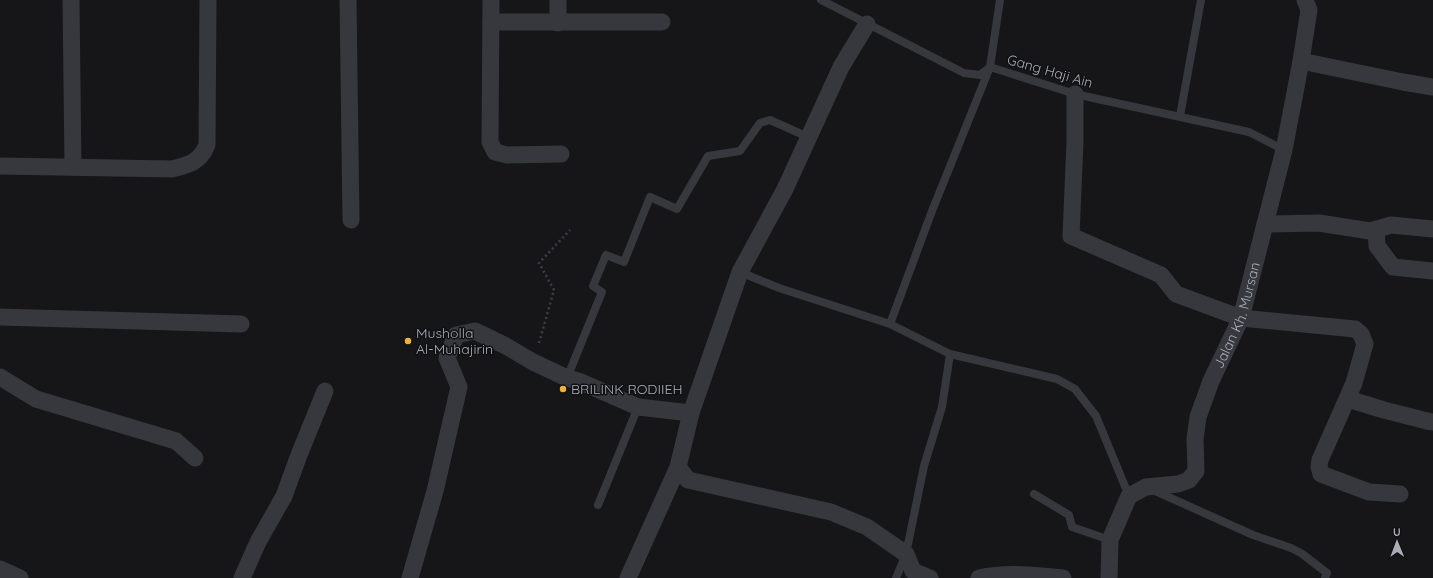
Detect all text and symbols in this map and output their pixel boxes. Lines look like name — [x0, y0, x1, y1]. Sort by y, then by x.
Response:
street label: Gang Haji Ain — [1005, 50, 1095, 92]
street label: Jalan Kh. Mursan — [1209, 260, 1264, 371]
place label: Musholla Al-Muhajirin — [416, 324, 493, 358]
marker: Musholla Al-Muhajirin — [403, 336, 413, 346]
place label: BRILINK RODIIEH — [571, 380, 682, 398]
marker: BRILINK RODIIEH — [558, 384, 568, 394]
north arrow — [1377, 522, 1417, 562]
text: U — [1393, 525, 1401, 539]

